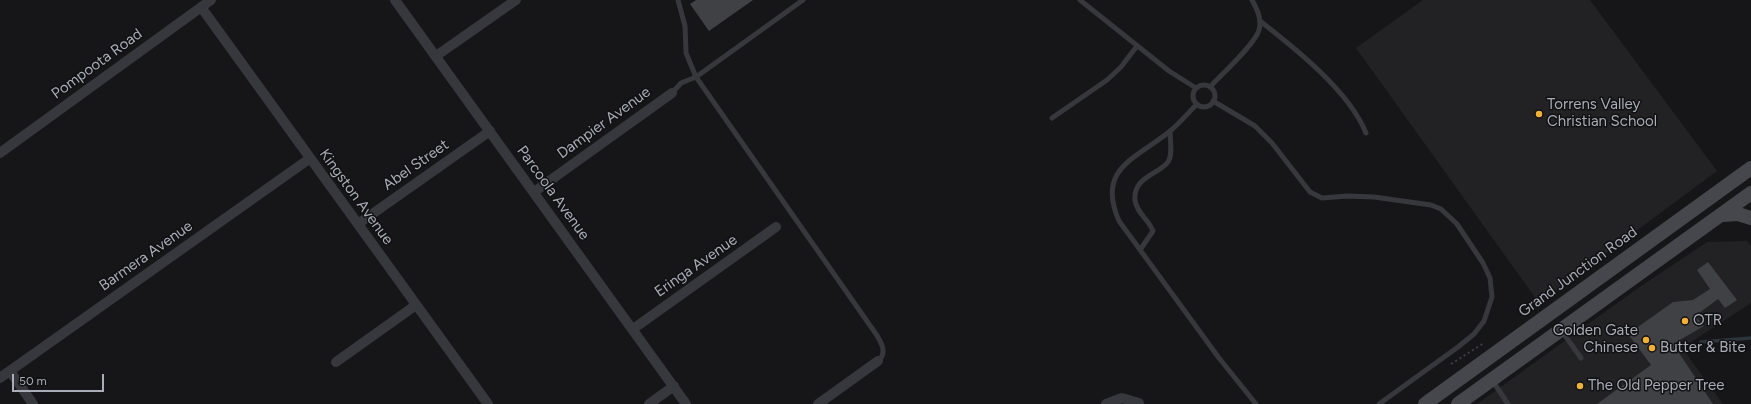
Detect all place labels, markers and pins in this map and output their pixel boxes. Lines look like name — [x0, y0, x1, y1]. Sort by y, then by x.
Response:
place label: Torrens Valley Christian School — [1547, 96, 1657, 131]
marker: Torrens Valley Christian School — [1534, 109, 1544, 119]
place label: OTR — [1693, 312, 1722, 330]
marker: OTR — [1680, 316, 1690, 326]
place label: Golden Gate Chinese — [1553, 322, 1638, 357]
marker: Golden Gate Chinese — [1641, 335, 1651, 345]
place label: Butter & Bite — [1660, 339, 1746, 357]
marker: Butter & Bite — [1647, 343, 1657, 353]
place label: The Old Pepper Tree — [1588, 377, 1724, 395]
marker: The Old Pepper Tree — [1575, 381, 1585, 391]

